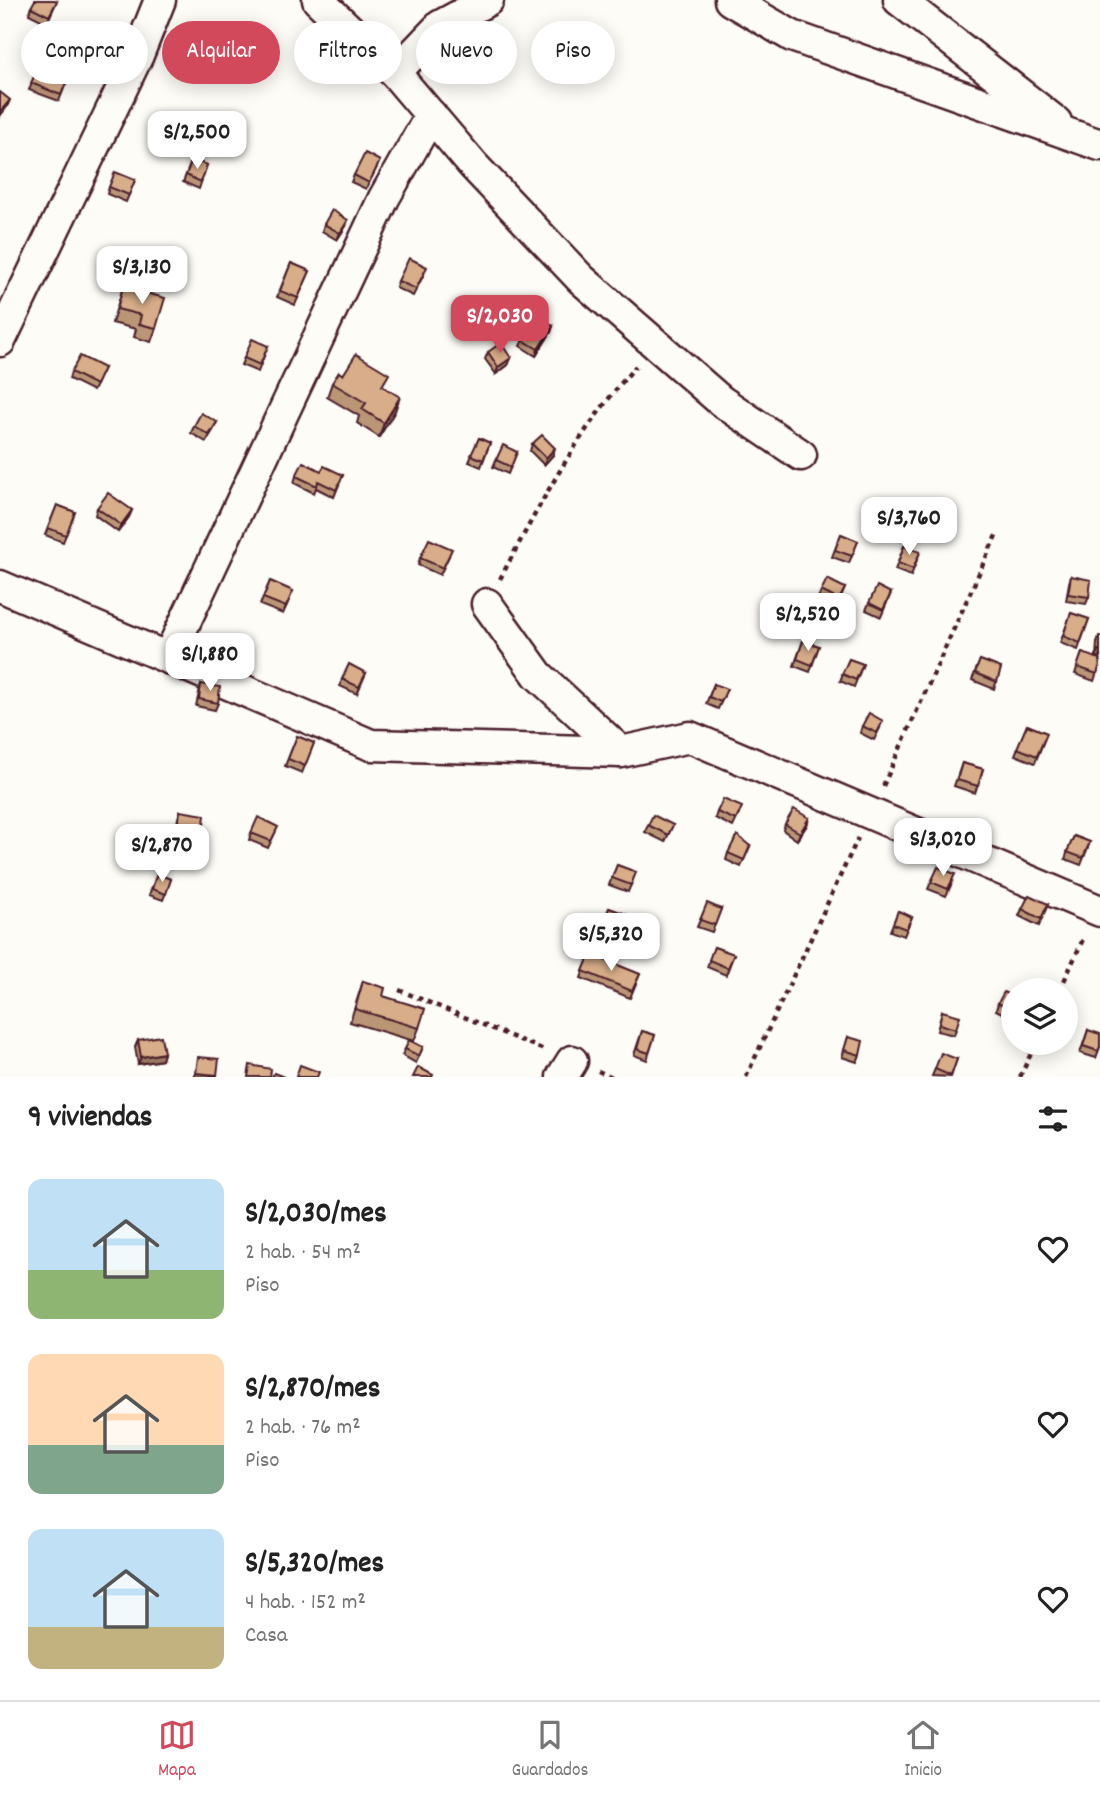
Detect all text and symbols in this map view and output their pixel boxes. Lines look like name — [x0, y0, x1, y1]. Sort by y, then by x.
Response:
chip: Comprar — [21, 21, 148, 84]
chip: Alquilar — [162, 21, 280, 84]
chip: Filtros — [294, 21, 402, 84]
chip: Nuevo — [416, 21, 517, 84]
chip: Piso — [531, 21, 615, 84]
pin: S/2,500 — [132, 111, 262, 171]
text: S/2,500 — [164, 117, 230, 150]
pin: S/3,130 — [77, 246, 207, 306]
text: S/3,130 — [112, 252, 172, 285]
pin: S/2,030 — [435, 296, 565, 355]
text: S/2,030 — [467, 301, 533, 334]
pin: S/3,760 — [844, 498, 974, 557]
text: S/3,760 — [877, 503, 941, 536]
pin: S/2,520 — [743, 594, 873, 653]
text: S/2,520 — [776, 599, 840, 632]
pin: S/1,880 — [145, 634, 275, 693]
text: S/1,880 — [181, 639, 239, 672]
pin: S/3,020 — [878, 818, 1008, 878]
pin: S/2,870 — [97, 824, 227, 884]
text: S/3,020 — [910, 824, 976, 857]
text: S/2,870 — [131, 830, 193, 863]
pin: S/5,320 — [546, 914, 676, 973]
text: S/5,320 — [579, 919, 643, 952]
map controls — [1001, 978, 1078, 1055]
button: layers — [1001, 978, 1078, 1055]
text: 9 viviendas — [28, 1098, 152, 1141]
icon: filters — [1034, 1100, 1072, 1138]
text: S/2,030/mes — [245, 1194, 387, 1237]
icon: home — [84, 1207, 168, 1291]
icon: heart — [1034, 1230, 1072, 1268]
text: 2 hab. · 54 m² — [245, 1237, 361, 1270]
text: Piso — [245, 1270, 280, 1303]
text: S/2,870/mes — [245, 1369, 380, 1412]
icon: home — [84, 1382, 168, 1466]
icon: heart — [1034, 1405, 1072, 1443]
text: 2 hab. · 76 m² — [245, 1412, 361, 1445]
text: Piso — [245, 1445, 280, 1478]
text: S/5,320/mes — [245, 1544, 384, 1587]
icon: home — [84, 1557, 168, 1641]
icon: heart — [1034, 1580, 1072, 1618]
text: 4 hab. · 152 m² — [245, 1587, 366, 1620]
text: Casa — [245, 1620, 288, 1653]
tab: Mapa — [158, 1716, 196, 1785]
tab: Guardados — [512, 1716, 588, 1785]
tab: Inicio — [904, 1716, 942, 1785]

